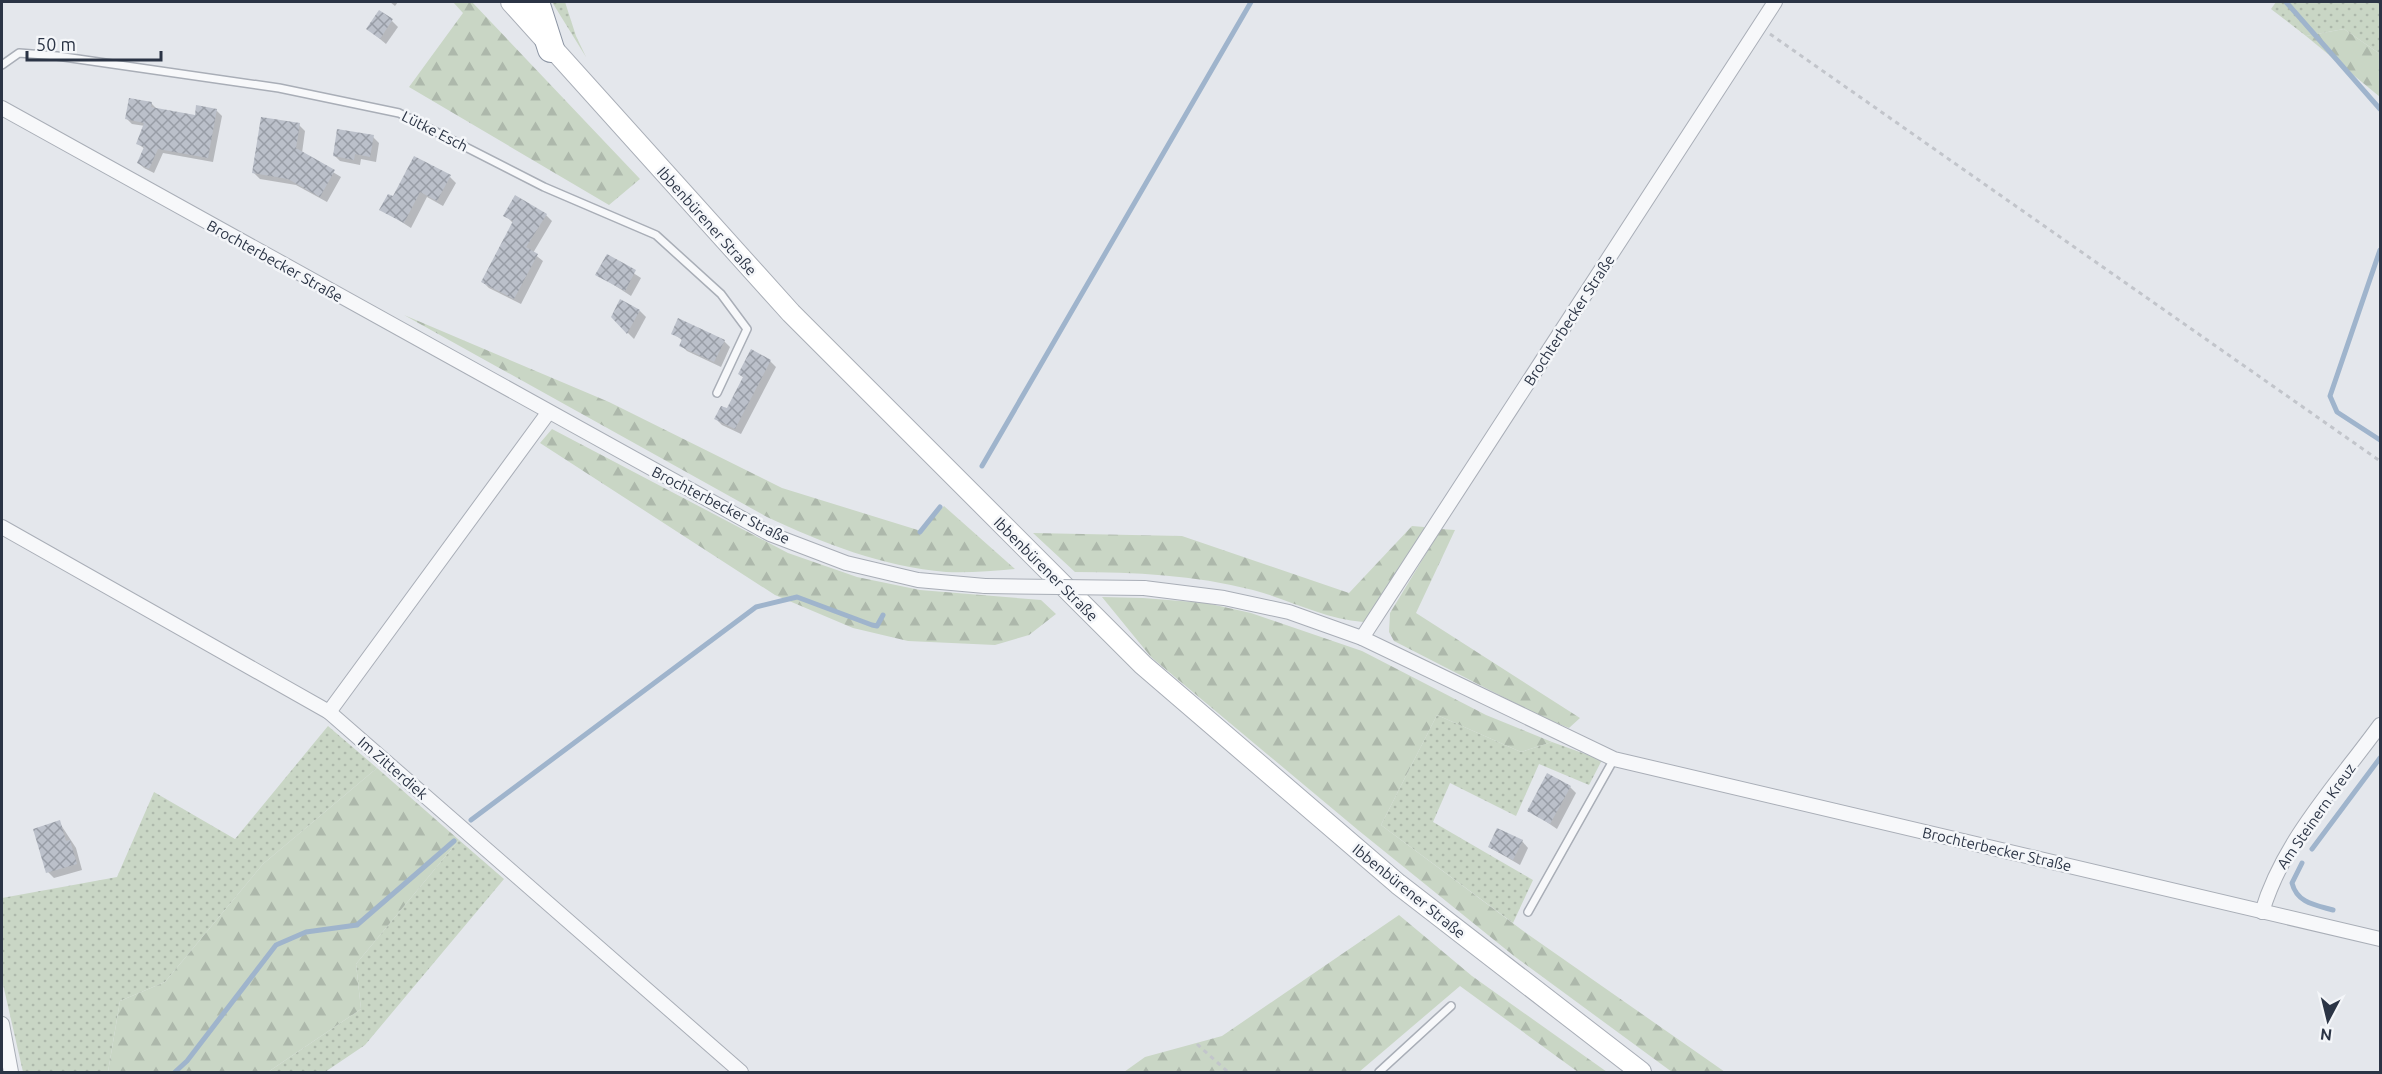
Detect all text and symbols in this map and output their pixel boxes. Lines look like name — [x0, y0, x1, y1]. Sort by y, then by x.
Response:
scale bar — [27, 24, 160, 62]
text: 50 m — [36, 34, 76, 54]
street label: Lütke Esch — [399, 107, 471, 155]
street label: Ibbenbürener Straße — [654, 163, 760, 279]
street label: Brochterbecker Straße — [204, 217, 346, 305]
street label: Brochterbecker Straße — [1520, 251, 1618, 389]
street label: Brochterbecker Straße — [649, 463, 793, 547]
street label: Ibbenbürener Straße — [991, 514, 1101, 624]
street label: Im Zitterdiek — [355, 733, 432, 803]
street label: Am Steinern Kreuz — [2273, 760, 2359, 872]
street label: Brochterbecker Straße — [1921, 824, 2073, 874]
street label: Ibbenbürener Straße — [1349, 840, 1469, 942]
north arrow — [2298, 990, 2358, 1050]
text: N — [2319, 1025, 2333, 1045]

